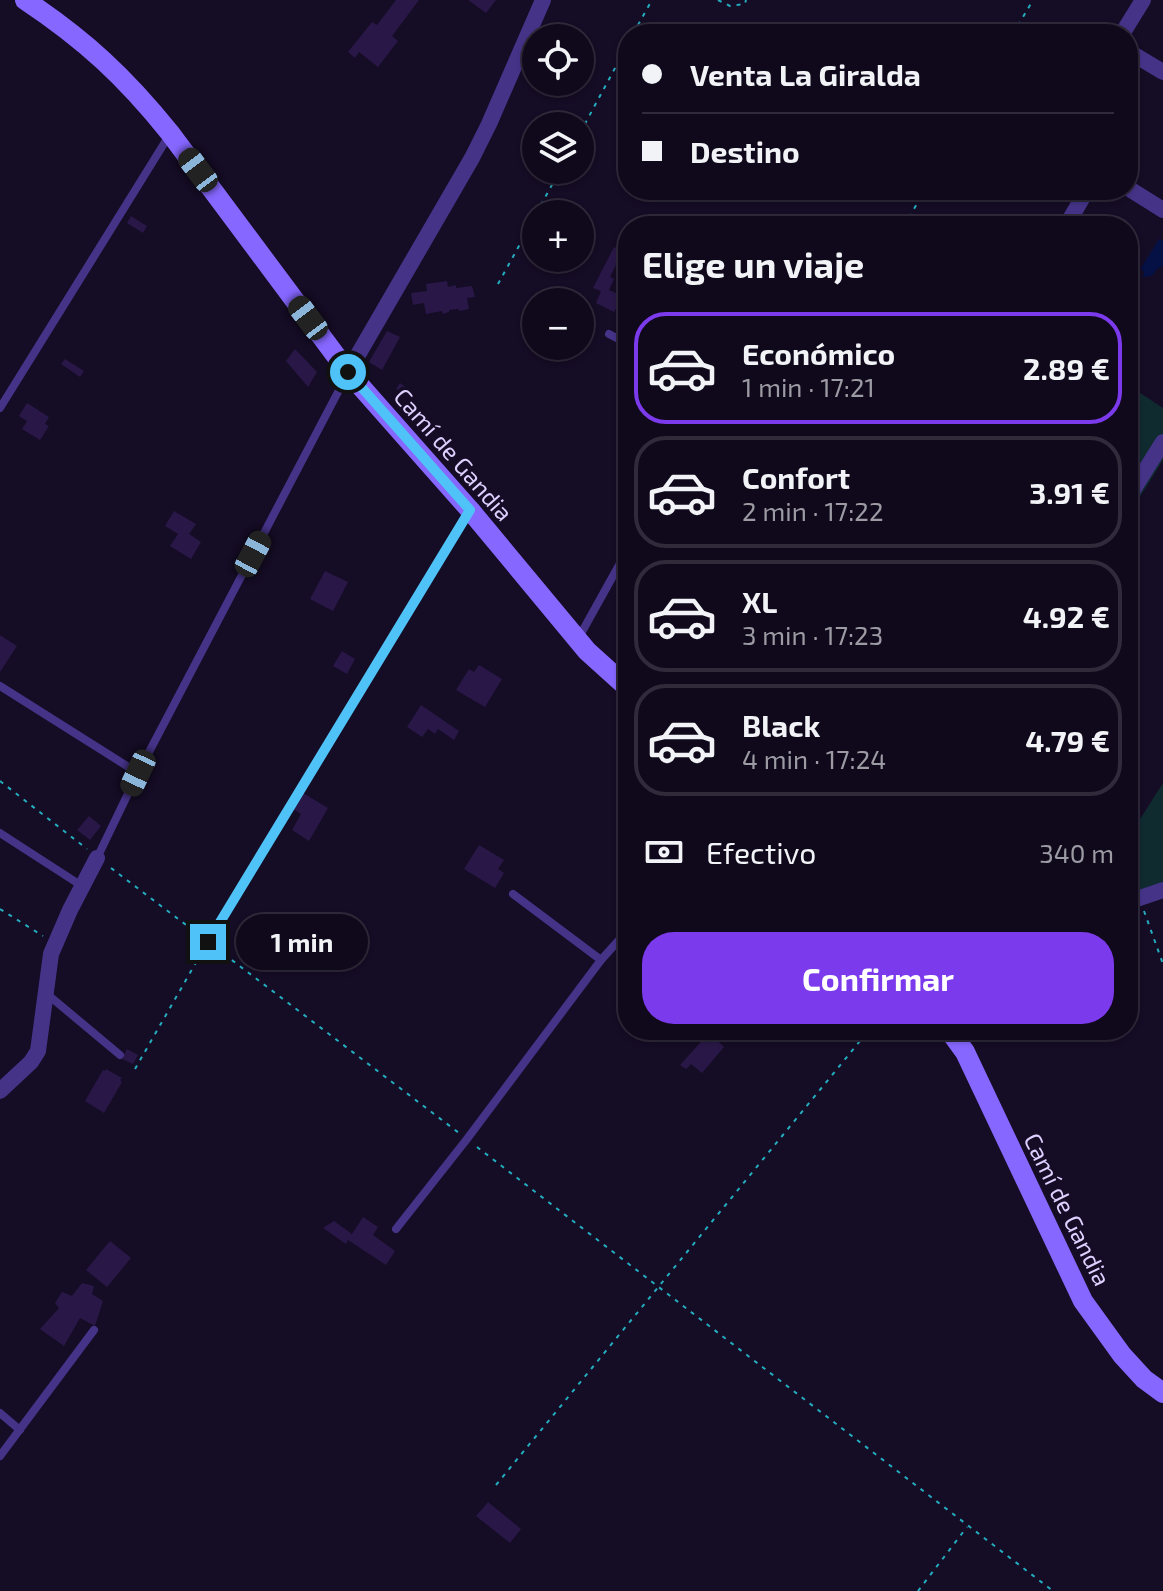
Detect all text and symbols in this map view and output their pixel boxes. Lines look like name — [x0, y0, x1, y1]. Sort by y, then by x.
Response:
map controls — [522, 24, 594, 360]
button: locate — [522, 24, 594, 96]
text: Venta La Giralda — [690, 56, 921, 92]
button: layers — [522, 112, 594, 184]
text: Destino — [690, 133, 800, 169]
car — [174, 144, 222, 196]
button: + — [522, 200, 594, 272]
text: Elige un viaje — [642, 242, 864, 285]
button: − — [522, 288, 594, 360]
car — [284, 292, 332, 344]
icon: car — [646, 332, 718, 404]
text: Económico — [742, 335, 895, 371]
text: 2.89 € — [1023, 350, 1110, 386]
route start — [330, 354, 366, 390]
text: 1 min · 17:21 — [742, 371, 875, 402]
street label: Camí de Gandia — [389, 382, 519, 526]
icon: car — [646, 456, 718, 528]
text: Confort — [742, 459, 850, 495]
text: 3.91 € — [1029, 474, 1110, 510]
text: 2 min · 17:22 — [742, 495, 884, 526]
car — [231, 527, 275, 581]
icon: car — [646, 580, 718, 652]
text: XL — [742, 583, 777, 619]
text: 4.92 € — [1023, 598, 1110, 634]
text: 3 min · 17:23 — [742, 619, 883, 650]
icon: car — [646, 704, 718, 776]
text: Black — [742, 707, 820, 743]
text: 4.79 € — [1025, 722, 1110, 758]
text: 4 min · 17:24 — [742, 743, 886, 774]
car — [117, 746, 159, 800]
icon: cash — [642, 830, 686, 874]
text: Efectivo — [706, 834, 816, 870]
text: 340 m — [1039, 837, 1114, 868]
callout: 1 min — [236, 914, 368, 970]
route end — [190, 924, 226, 960]
text: 1 min — [271, 926, 333, 957]
button: Confirmar — [642, 932, 1114, 1024]
street label: Camí de Gandia — [1019, 1128, 1117, 1290]

